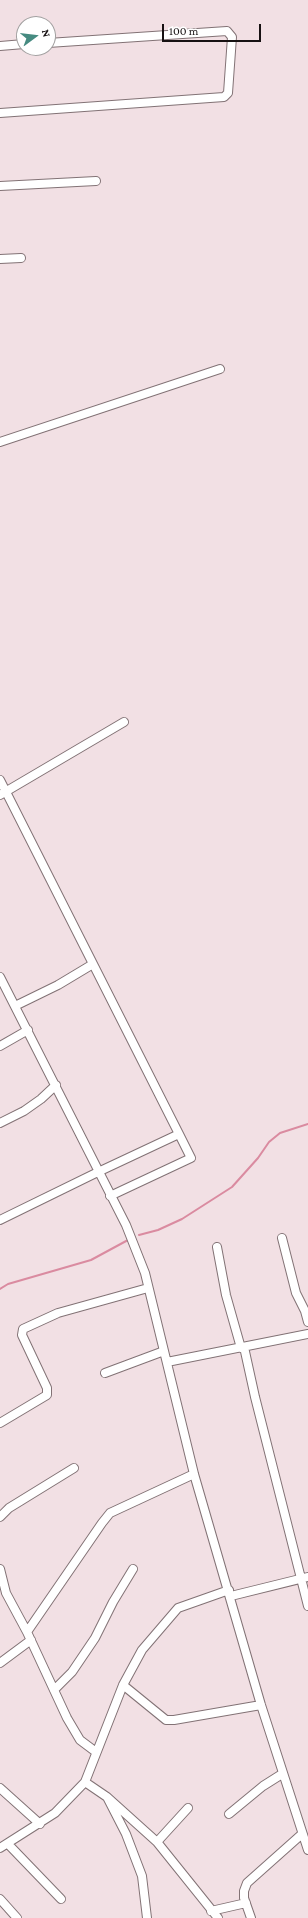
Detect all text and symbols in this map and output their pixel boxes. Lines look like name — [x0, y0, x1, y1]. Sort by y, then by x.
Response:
north arrow — [16, 16, 56, 56]
scale bar — [164, 16, 263, 42]
text: 100 m — [169, 24, 198, 38]
text: N — [40, 28, 53, 38]

